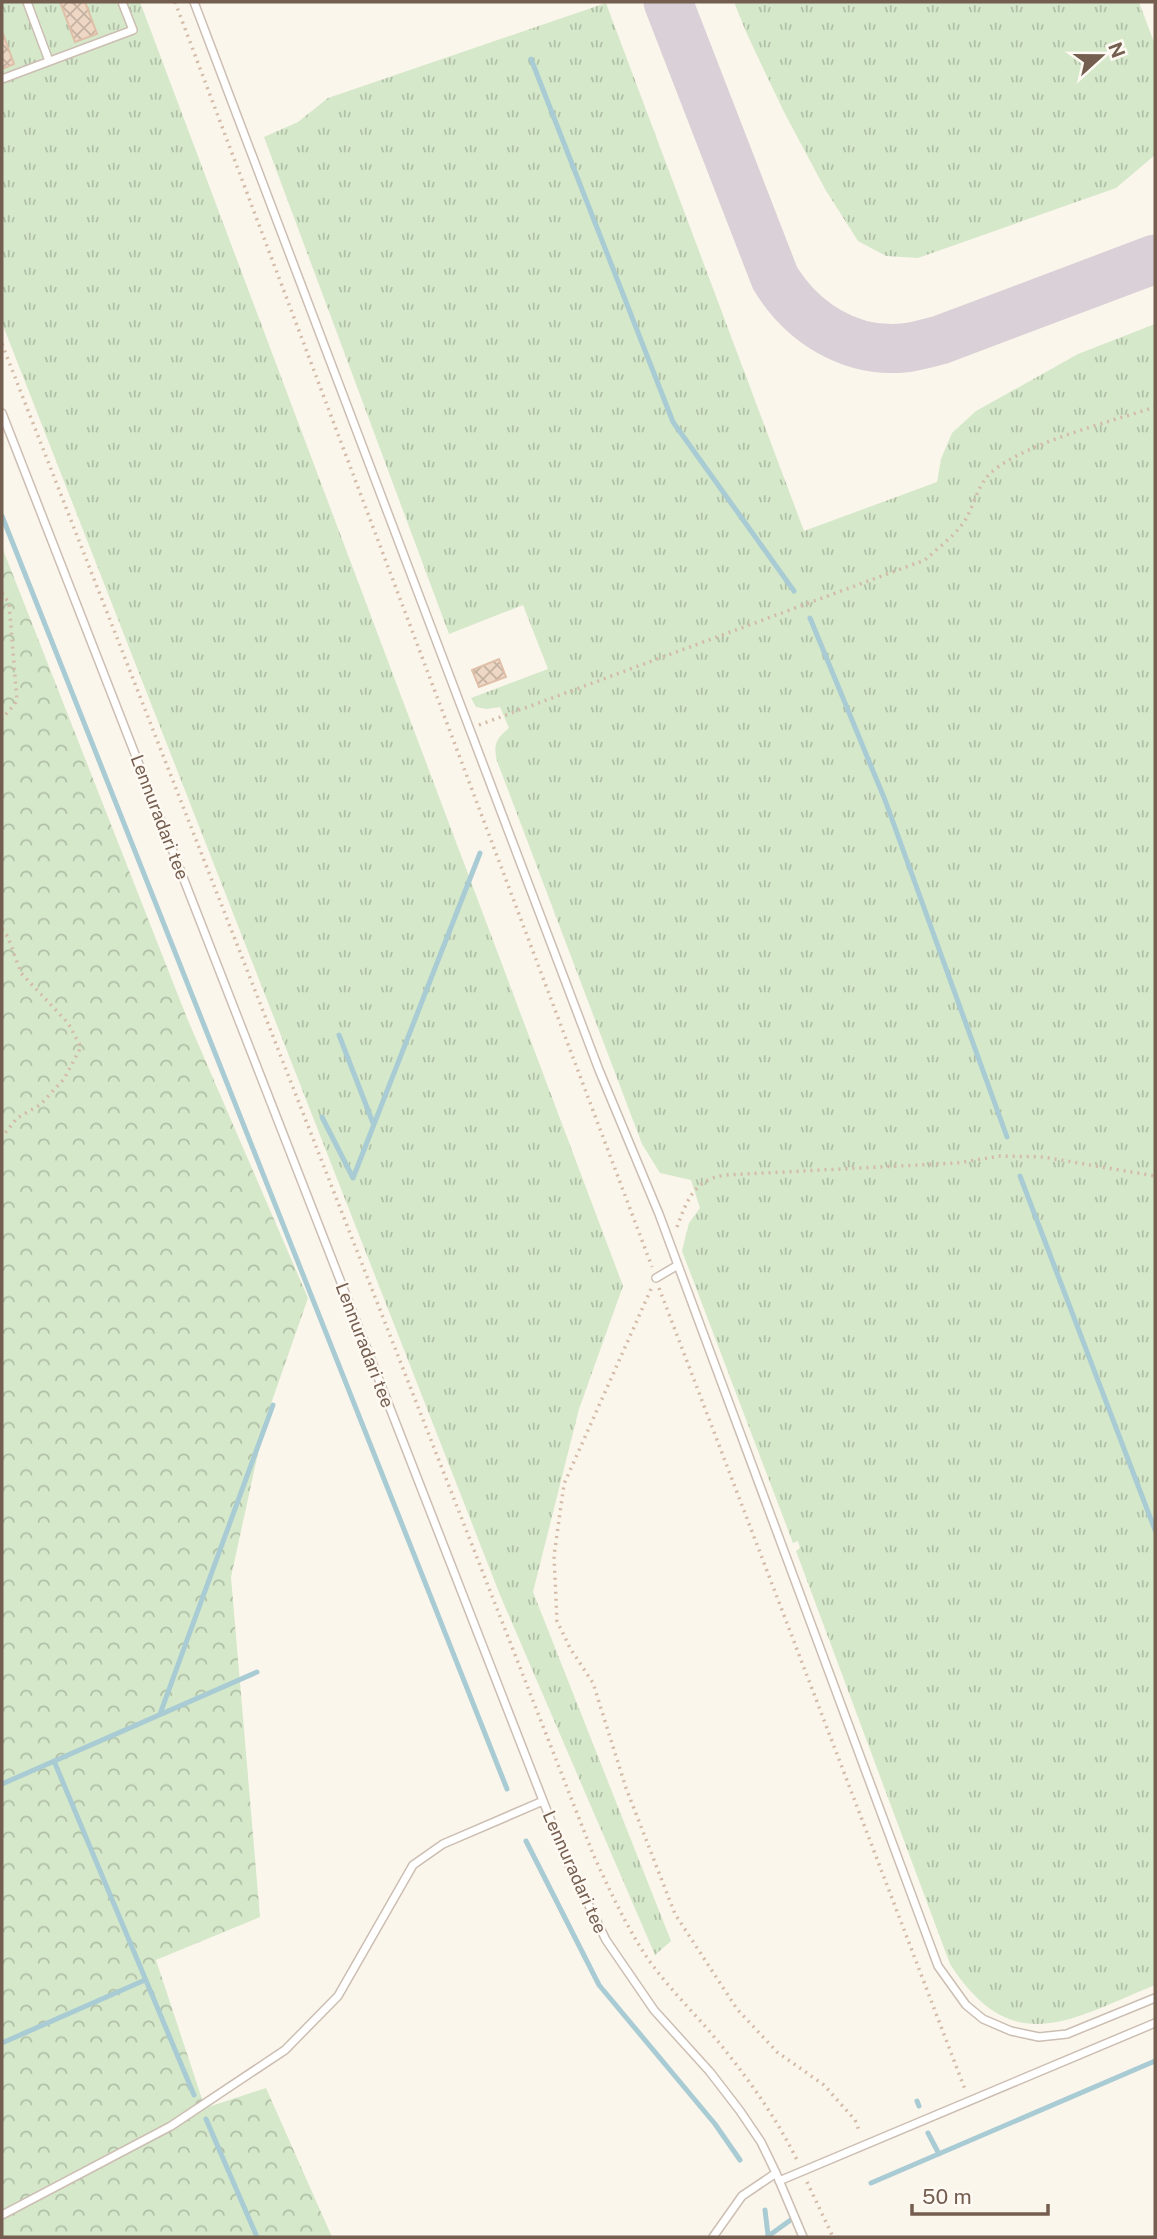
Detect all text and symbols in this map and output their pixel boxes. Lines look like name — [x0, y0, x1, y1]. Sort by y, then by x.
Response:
north arrow — [1066, 21, 1136, 91]
text: N — [1104, 39, 1130, 61]
street label: Lennuradari tee — [127, 752, 193, 882]
street label: Lennuradari tee — [332, 1280, 398, 1410]
street label: Lennuradari tee — [539, 1807, 611, 1937]
scale bar — [912, 2172, 1048, 2216]
text: 50 m — [922, 2184, 972, 2209]

